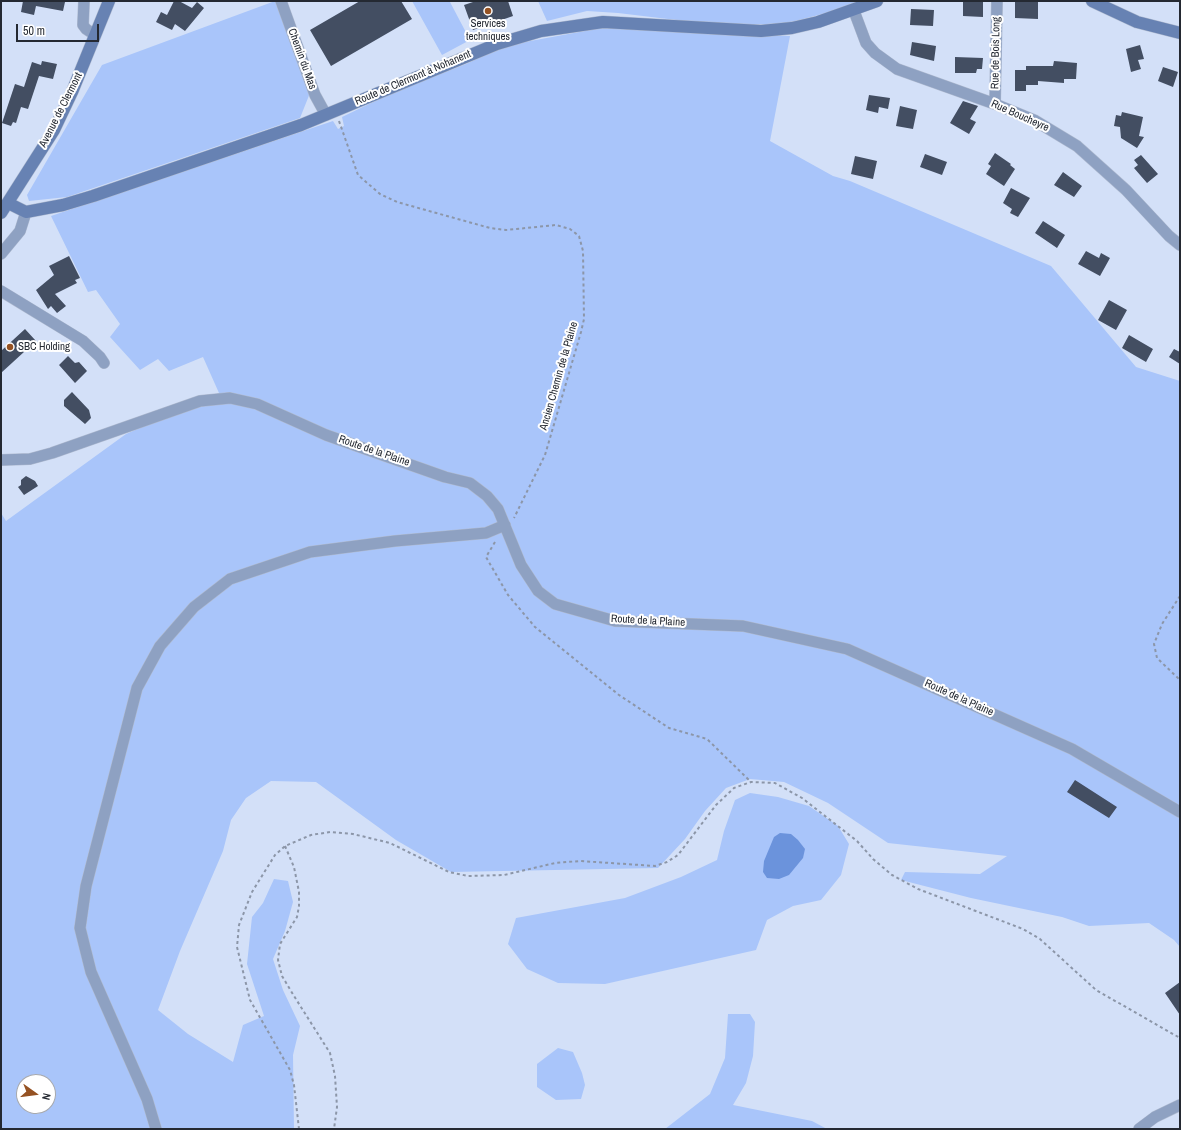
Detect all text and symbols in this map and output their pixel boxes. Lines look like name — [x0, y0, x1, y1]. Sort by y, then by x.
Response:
marker: Services techniques — [483, 6, 493, 16]
scale bar — [18, 16, 101, 42]
place label: Services techniques — [466, 17, 510, 43]
street label: Rue de Bois Long — [989, 17, 1003, 89]
text: 50 m — [23, 23, 45, 39]
street label: Chemin du Mas — [285, 27, 319, 91]
street label: Route de Clermont à Nohanent — [353, 48, 473, 108]
street label: Avenue de Clermont — [36, 70, 86, 150]
street label: Rue Boucheyre — [989, 97, 1051, 135]
street label: Ancien Chemin de la Plaine — [537, 320, 581, 432]
place label: SBC Holding — [18, 340, 70, 354]
marker: SBC Holding — [5, 342, 15, 352]
street label: Route de la Plaine — [337, 433, 411, 469]
street label: Route de la Plaine — [611, 612, 685, 630]
street label: Route de la Plaine — [922, 677, 996, 719]
north arrow — [16, 1074, 56, 1114]
text: N — [39, 1092, 54, 1102]

